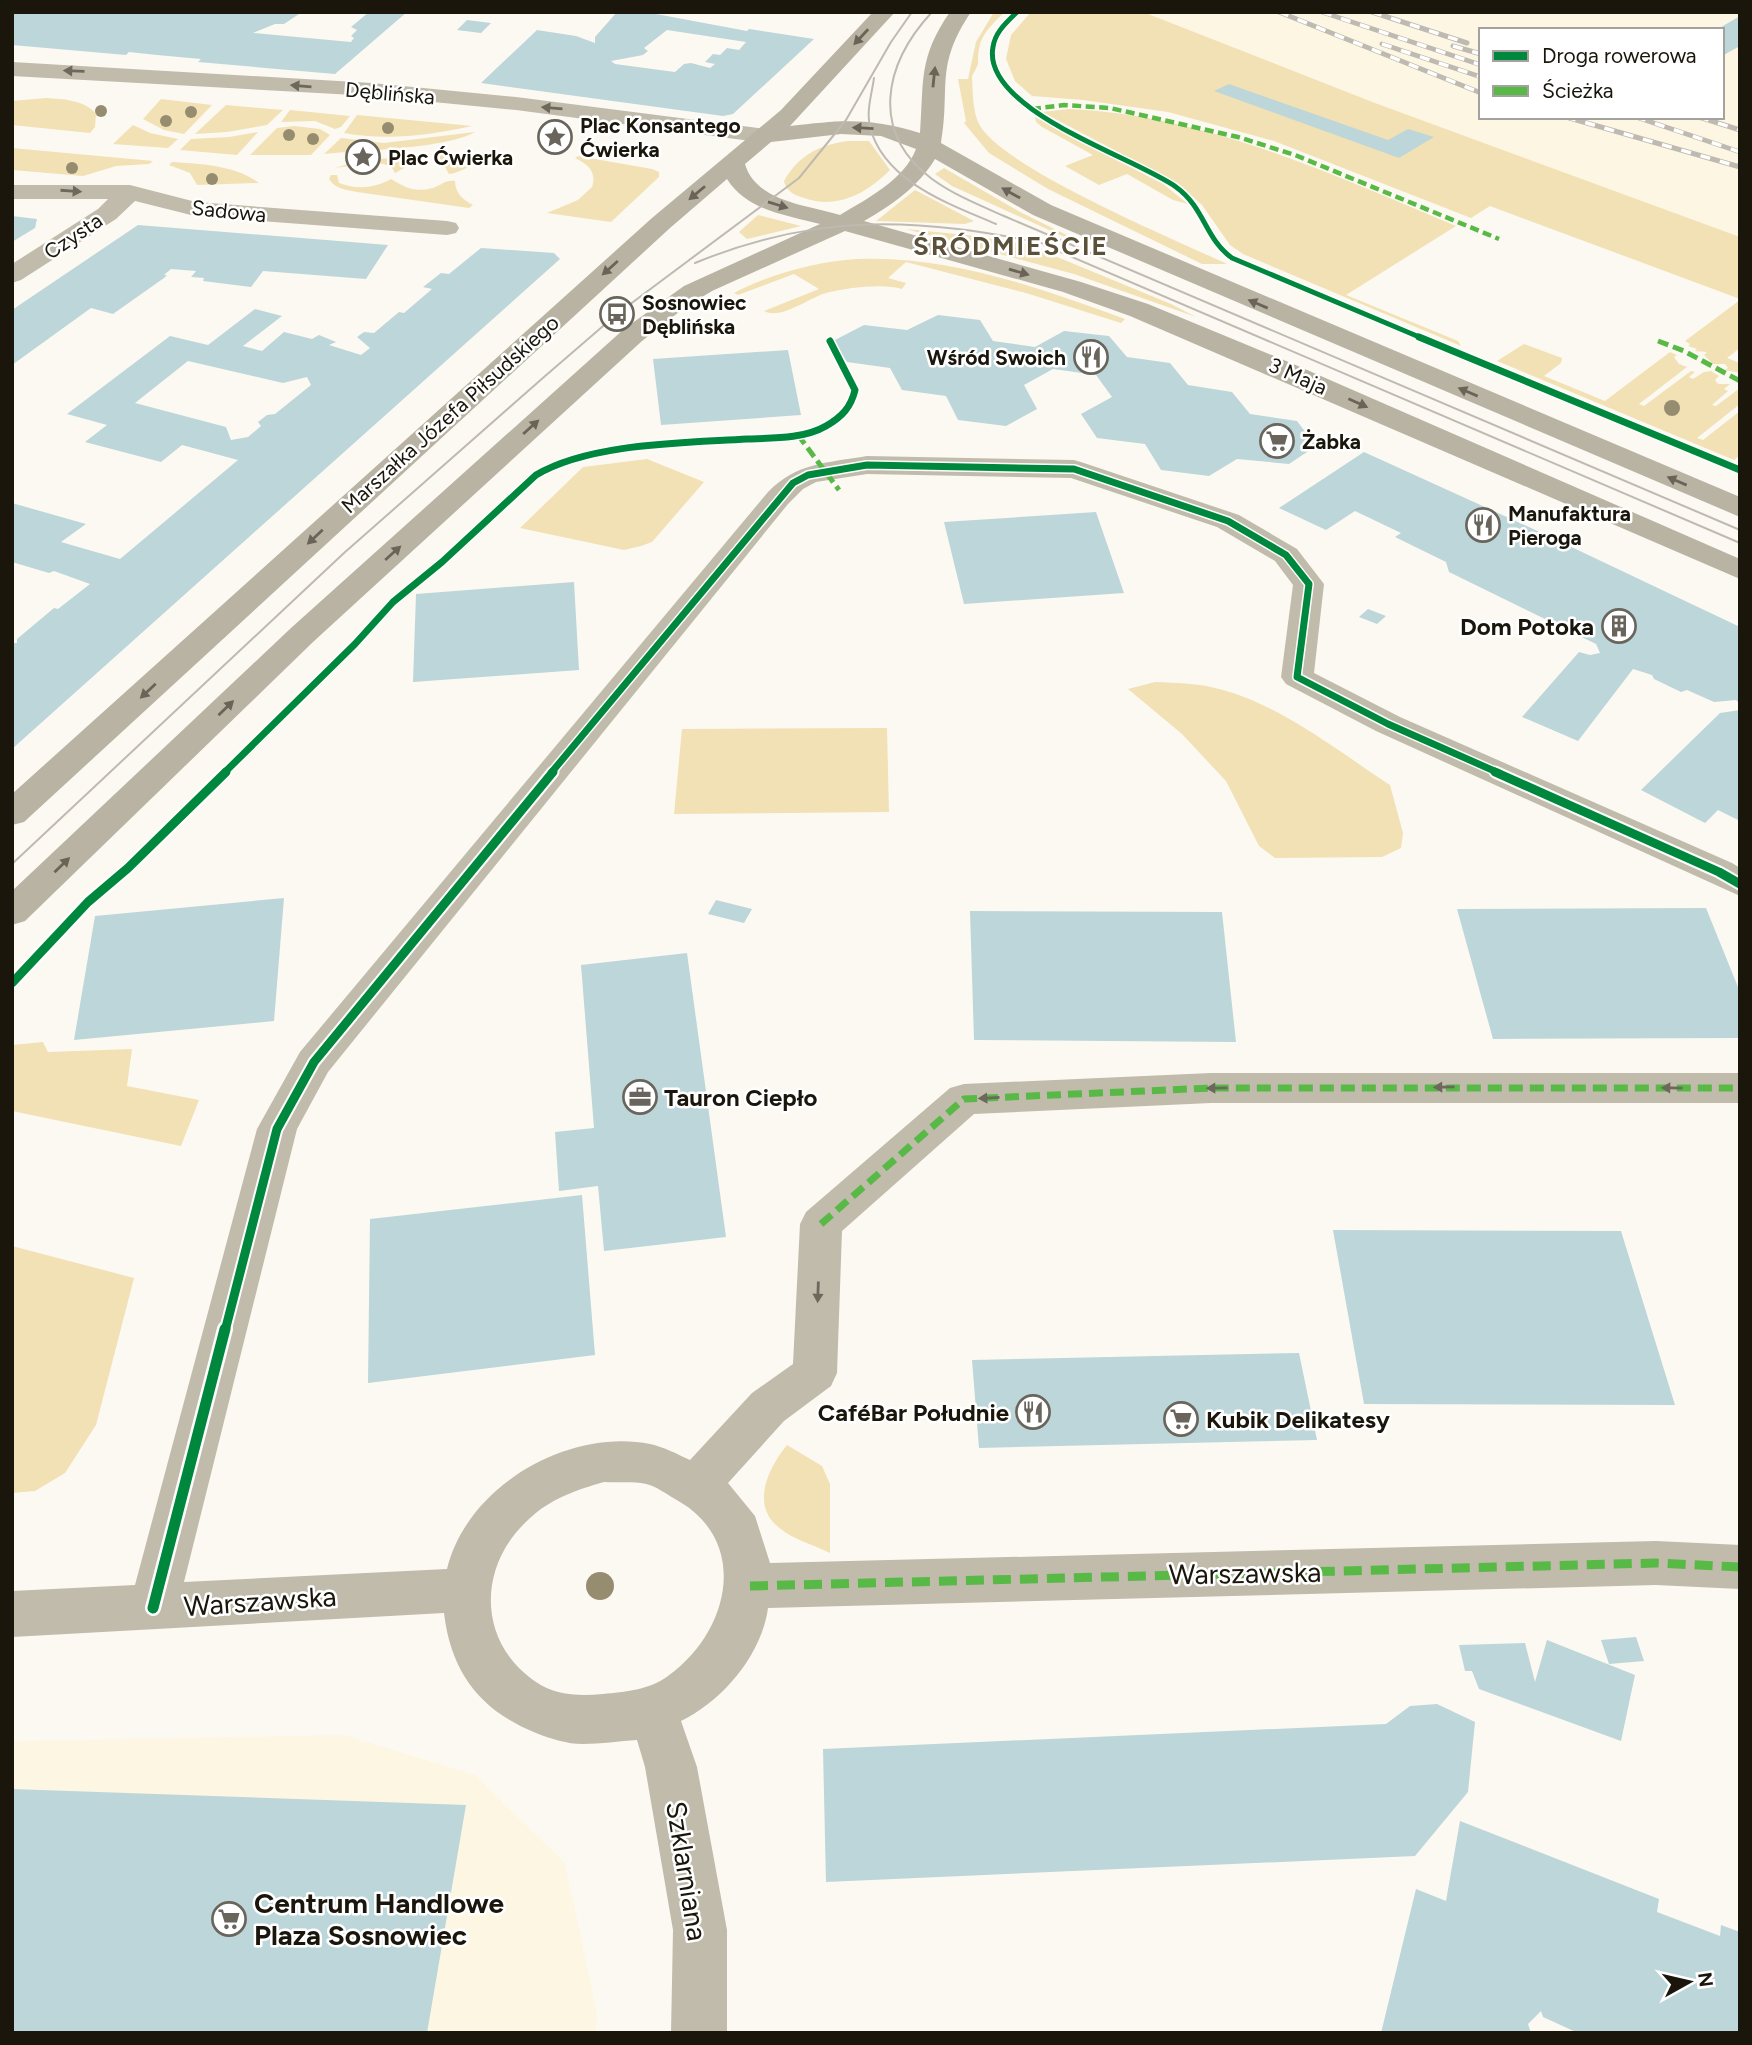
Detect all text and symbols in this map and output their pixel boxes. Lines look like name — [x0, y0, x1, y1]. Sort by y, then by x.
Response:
one-way arrow — [854, 28, 870, 45]
legend — [1479, 28, 1724, 119]
text: Droga rowerowa — [1542, 43, 1697, 68]
one-way arrow — [63, 66, 85, 77]
one-way arrow — [929, 66, 940, 88]
street label: Dęblińska — [344, 77, 436, 109]
text: Ścieżka — [1542, 78, 1614, 103]
one-way arrow — [290, 80, 312, 91]
one-way arrow — [541, 103, 563, 114]
place label: Plac Konsantego Ćwierka — [580, 113, 741, 162]
place icon: Plac Konsantego Ćwierka — [536, 118, 574, 156]
one-way arrow — [852, 122, 874, 133]
place icon: Plac Ćwierka — [344, 138, 382, 176]
place label: Plac Ćwierka — [388, 145, 513, 170]
one-way arrow — [688, 185, 705, 200]
one-way arrow — [60, 186, 82, 197]
one-way arrow — [1001, 187, 1020, 199]
street label: Sadowa — [191, 195, 267, 227]
one-way arrow — [767, 200, 788, 211]
street label: Czysta — [39, 207, 107, 265]
district label: ŚRÓDMIEŚCIE — [913, 230, 1109, 262]
one-way arrow — [602, 260, 619, 276]
one-way arrow — [1008, 267, 1030, 278]
place label: Sosnowiec Dęblińska — [642, 290, 747, 339]
bus stop icon: Sosnowiec Dęblińska — [598, 295, 636, 333]
one-way arrow — [1247, 298, 1268, 309]
street label: Marszałka Józefa Piłsudskiego — [336, 310, 564, 518]
restaurant icon: Wśród Swoich — [1072, 338, 1110, 376]
place label: Wśród Swoich — [927, 345, 1066, 370]
street label: 3 Maja — [1265, 352, 1331, 400]
one-way arrow — [1457, 386, 1478, 397]
one-way arrow — [1348, 397, 1368, 409]
one-way arrow — [522, 420, 539, 435]
supermarket icon: Żabka — [1258, 422, 1296, 460]
place label: Żabka — [1302, 429, 1361, 454]
one-way arrow — [1667, 475, 1687, 487]
place label: Manufaktura Pieroga — [1508, 501, 1631, 550]
restaurant icon: Manufaktura Pieroga — [1464, 506, 1502, 544]
one-way arrow — [307, 529, 324, 545]
one-way arrow — [384, 545, 401, 561]
building icon: Dom Potoka — [1600, 607, 1638, 645]
place label: Dom Potoka — [1460, 612, 1594, 641]
one-way arrow — [140, 683, 157, 699]
one-way arrow — [217, 700, 234, 716]
one-way arrow — [53, 856, 70, 873]
office icon: Tauron Ciepło — [621, 1078, 659, 1116]
one-way arrow — [1433, 1081, 1455, 1093]
one-way arrow — [1205, 1082, 1227, 1094]
one-way arrow — [1660, 1082, 1682, 1094]
place label: Tauron Ciepło — [664, 1083, 818, 1112]
one-way arrow — [978, 1092, 1000, 1103]
one-way arrow — [813, 1282, 824, 1304]
restaurant icon: CaféBar Południe — [1014, 1393, 1052, 1431]
place label: CaféBar Południe — [818, 1398, 1009, 1427]
supermarket icon: Kubik Delikatesy — [1162, 1400, 1200, 1438]
place label: Kubik Delikatesy — [1206, 1405, 1390, 1434]
street label: Warszawska — [1168, 1555, 1322, 1591]
street label: Warszawska — [183, 1579, 337, 1623]
street label: Szklarniana — [659, 1799, 715, 1943]
place label: Centrum Handlowe Plaza Sosnowiec — [254, 1886, 504, 1952]
supermarket icon: Centrum Handlowe Plaza Sosnowiec — [210, 1900, 248, 1938]
north arrow — [1654, 1947, 1724, 2017]
text: N — [1693, 1971, 1718, 1989]

